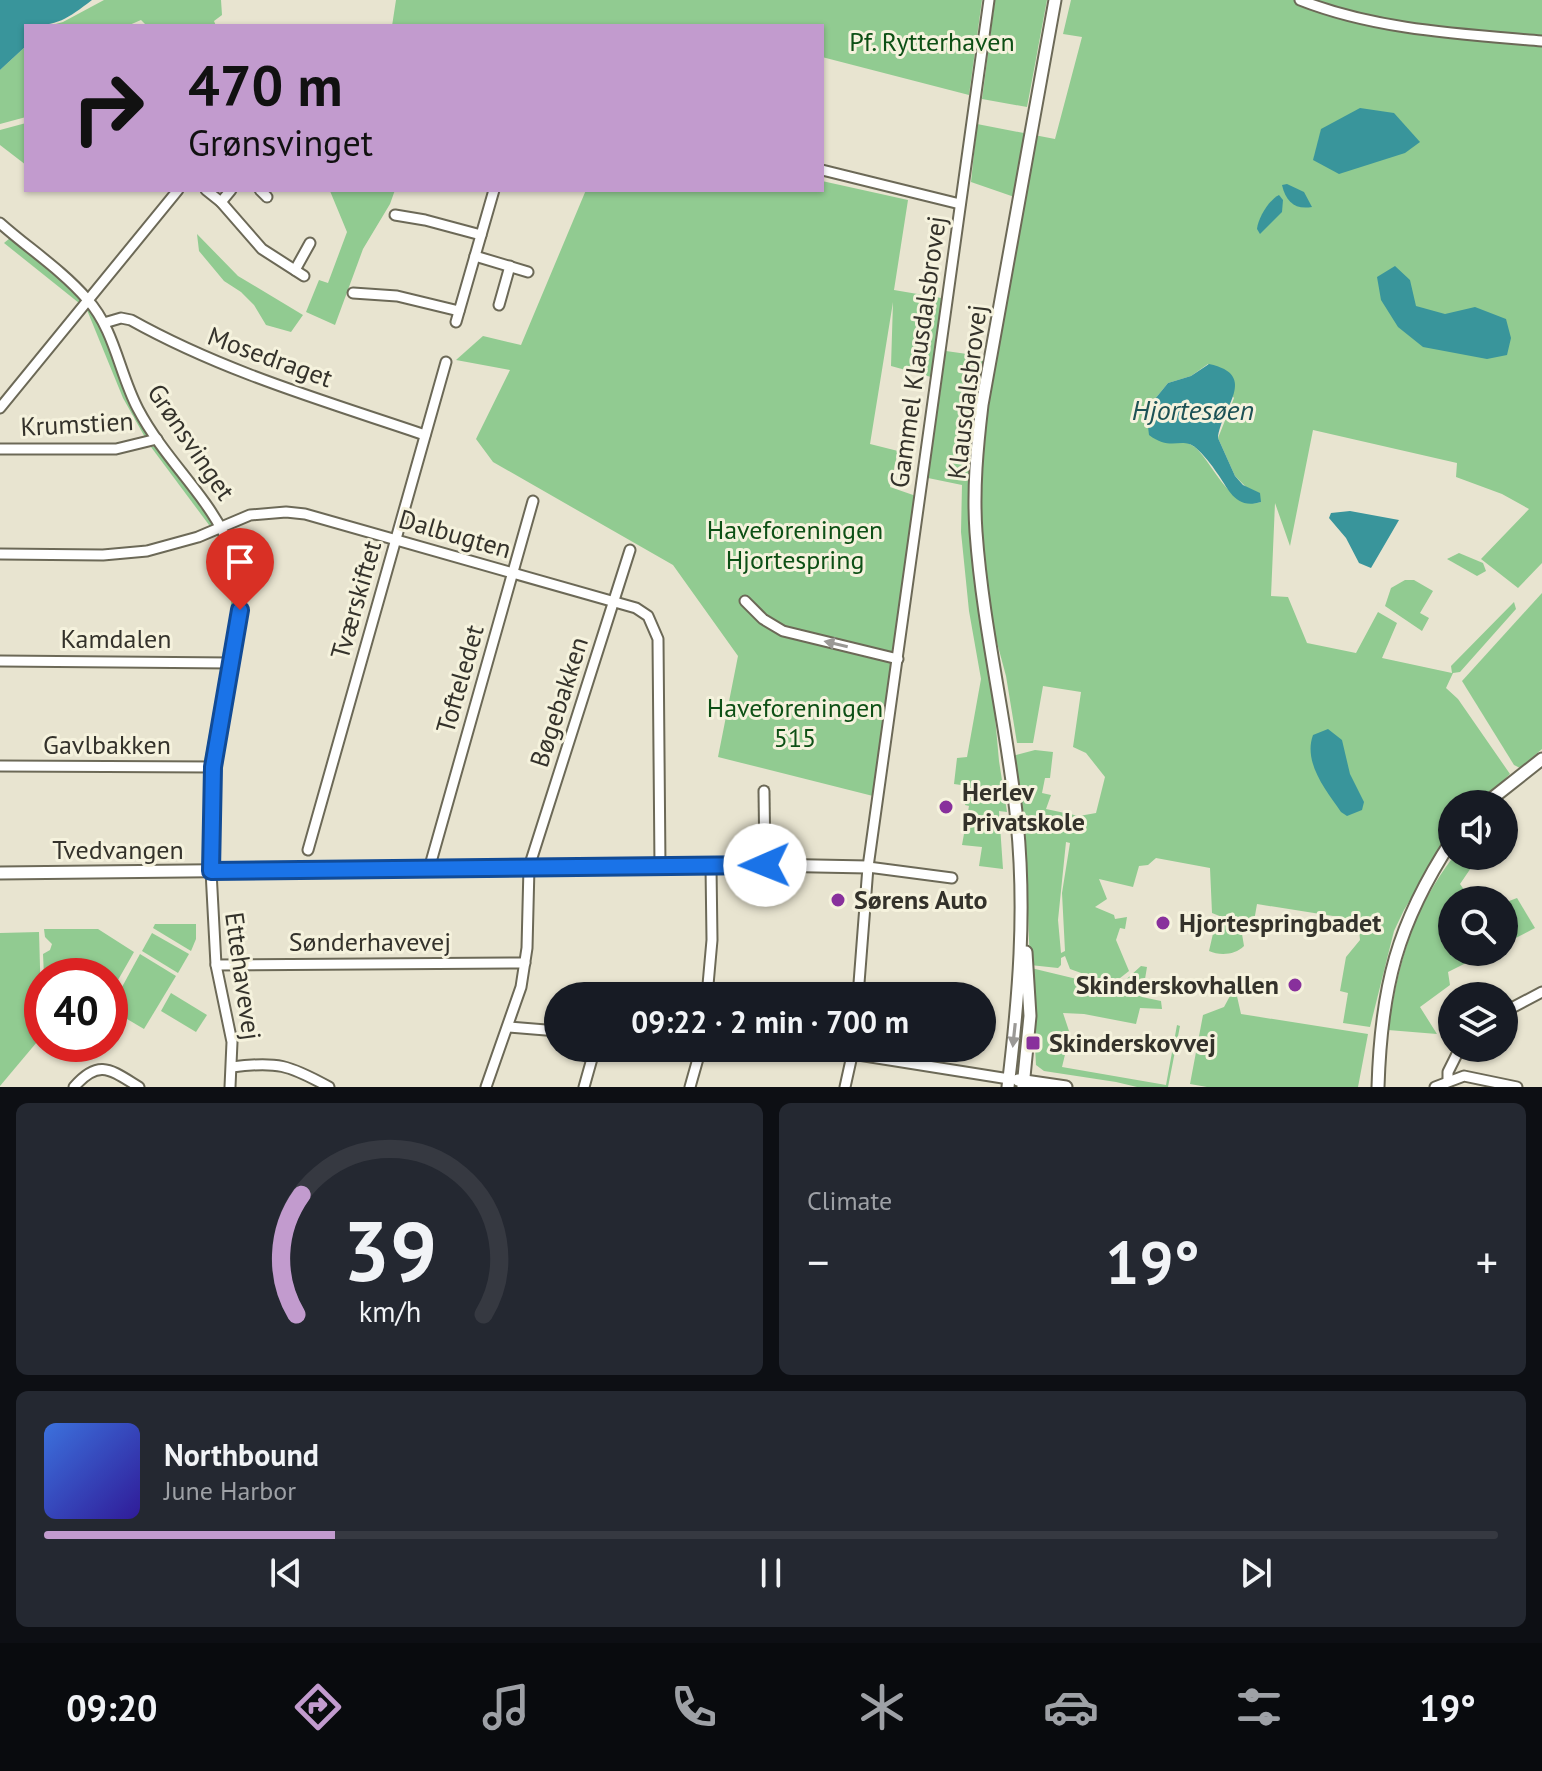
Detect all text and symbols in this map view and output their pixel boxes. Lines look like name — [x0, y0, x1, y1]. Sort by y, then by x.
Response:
park label: Pf. Rytterhaven — [849, 25, 1015, 58]
text: 470 m — [188, 49, 343, 121]
icon: right — [56, 56, 160, 160]
text: Grønsvinget — [188, 119, 373, 166]
street label: Gammel Klausdalsbrovej — [882, 214, 953, 490]
street label: Klausdalsbrovej — [939, 303, 994, 481]
street label: Mosedraget — [203, 319, 337, 394]
street label: Grønsvinget — [140, 377, 243, 506]
water label: Hjortesøen — [1132, 391, 1254, 428]
street label: Krumstien — [20, 404, 134, 443]
street label: Dalbugten — [395, 502, 515, 565]
park label: Haveforeningen Hjortespring — [707, 513, 883, 576]
pin — [206, 528, 274, 610]
street label: Tværskiftet — [323, 537, 388, 663]
icon: arrive — [218, 540, 262, 584]
street label: Tofteledet — [428, 621, 491, 737]
street label: Kamdalen — [60, 622, 172, 655]
street label: Bøgebakken — [522, 632, 595, 771]
one-way arrow — [823, 637, 848, 650]
park label: Haveforeningen 515 — [707, 691, 883, 754]
street label: Gavlbakken — [43, 728, 171, 761]
place label: Herlev Privatskole — [962, 775, 1085, 838]
map controls — [1438, 790, 1518, 1062]
button: sound — [1438, 790, 1518, 870]
marker: Herlev Privatskole — [937, 798, 955, 816]
position arrow — [723, 823, 807, 907]
street label: Tvedvangen — [52, 833, 184, 866]
place label: Sørens Auto — [854, 883, 987, 916]
button: search — [1438, 886, 1518, 966]
marker: Sørens Auto — [829, 891, 847, 909]
place label: Hjortespringbadet — [1179, 906, 1381, 939]
street label: Ettehavevej — [218, 910, 269, 1042]
marker: Hjortespringbadet — [1154, 914, 1172, 932]
street label: Sønderhavevej — [289, 925, 451, 958]
speed limit sign: 40 — [24, 958, 128, 1062]
place label: Skinderskovhallen — [1076, 968, 1279, 1001]
marker: Skinderskovhallen — [1286, 976, 1304, 994]
button: layers — [1438, 982, 1518, 1062]
text: 09:22 · 2 min · 700 m — [631, 1002, 909, 1041]
one-way arrow — [1007, 1023, 1020, 1048]
place label: Skinderskovvej — [1049, 1026, 1216, 1059]
marker: Skinderskovvej — [1024, 1034, 1042, 1052]
text: Climate — [807, 1184, 892, 1217]
text: 39 — [342, 1196, 437, 1304]
text: 19° — [1105, 1223, 1200, 1301]
text: − — [807, 1233, 829, 1290]
text: + — [1476, 1233, 1498, 1290]
text: km/h — [358, 1293, 421, 1330]
text: Northbound — [164, 1435, 319, 1474]
text: June Harbor — [164, 1474, 296, 1507]
icon: previous — [264, 1551, 308, 1595]
icon: pause — [749, 1551, 793, 1595]
icon: next — [1234, 1551, 1278, 1595]
icon: directions — [290, 1679, 346, 1735]
icon: music — [478, 1679, 534, 1735]
icon: phone — [666, 1679, 722, 1735]
icon: climate — [854, 1679, 910, 1735]
icon: car — [1043, 1679, 1099, 1735]
icon: filters — [1231, 1679, 1287, 1735]
text: 09:20 — [66, 1684, 157, 1731]
text: 19° — [1419, 1684, 1476, 1731]

